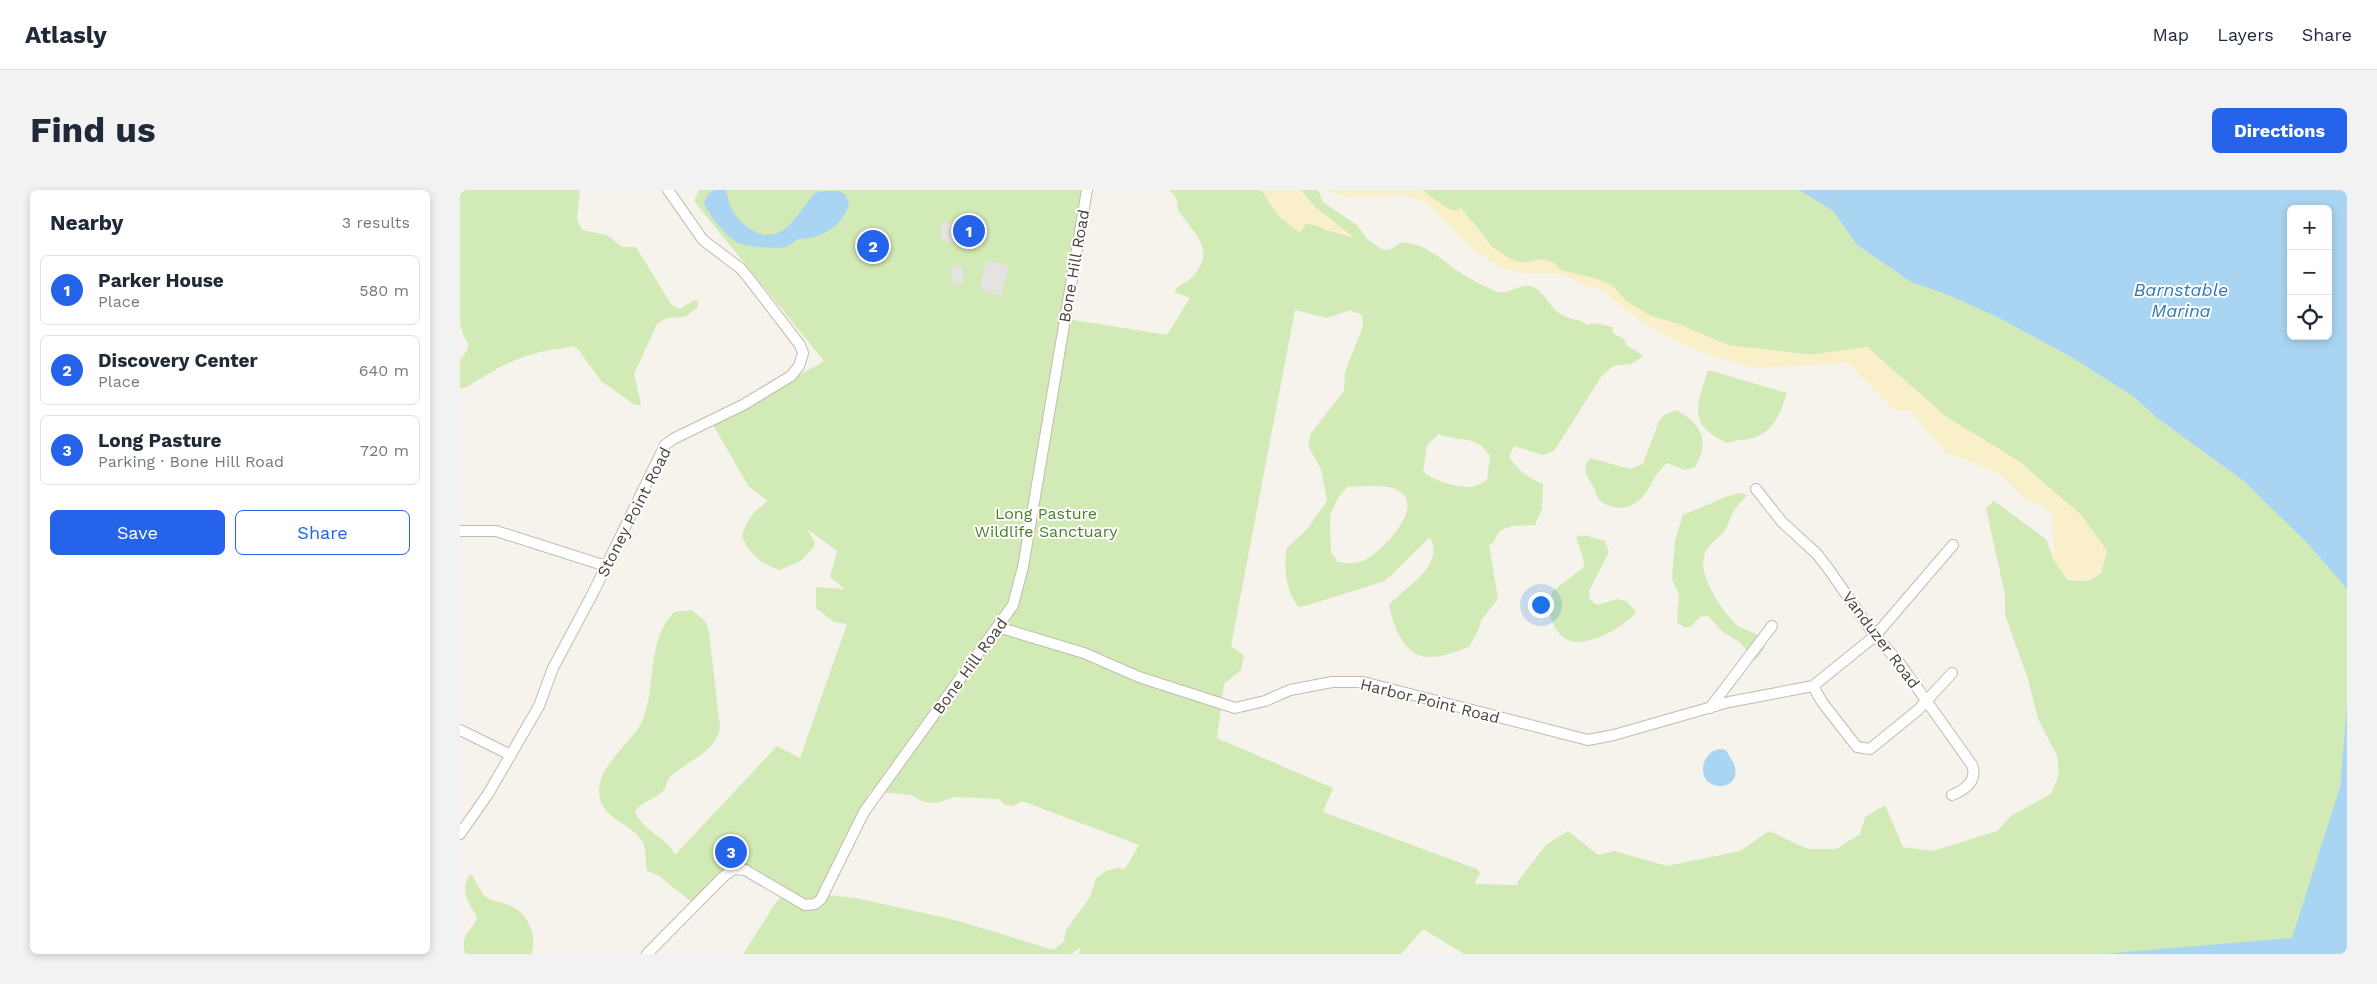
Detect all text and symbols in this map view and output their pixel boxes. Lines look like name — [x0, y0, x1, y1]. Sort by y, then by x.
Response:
text: Atlasly — [25, 21, 107, 49]
text: Map — [2152, 24, 2189, 45]
text: Layers — [2217, 24, 2274, 45]
text: Share — [2302, 24, 2352, 45]
button: Directions — [2212, 108, 2347, 153]
text: Find us — [30, 109, 156, 151]
map controls — [2287, 205, 2332, 340]
button: + — [2287, 205, 2332, 250]
street label: Bone Hill Road — [1055, 208, 1093, 324]
text: Nearby — [50, 210, 123, 235]
pin: 1 — [953, 212, 985, 250]
text: 3 results — [342, 213, 410, 232]
pin: 2 — [857, 227, 889, 265]
button: − — [2287, 250, 2332, 295]
text: Parker House — [98, 269, 224, 292]
water label: Barnstable Marina — [2134, 279, 2228, 321]
text: 1 — [64, 281, 70, 300]
text: 580 m — [359, 281, 409, 300]
text: Place — [98, 292, 140, 311]
button: locate — [2287, 295, 2332, 340]
text: Discovery Center — [98, 349, 258, 372]
text: 2 — [62, 361, 72, 380]
text: 640 m — [359, 361, 409, 380]
text: Place — [98, 372, 140, 391]
text: Long Pasture — [98, 429, 222, 452]
text: 3 — [62, 441, 72, 460]
text: 720 m — [360, 441, 409, 460]
street label: Stoney Point Road — [593, 444, 675, 580]
text: Parking · Bone Hill Road — [98, 452, 284, 471]
park label: Long Pasture Wildlife Sanctuary — [975, 504, 1118, 541]
button: Save — [50, 510, 225, 555]
button: Share — [235, 510, 410, 555]
street label: Vanduzer Road — [1838, 588, 1924, 692]
your location — [1528, 592, 1554, 618]
street label: Bone Hill Road — [929, 614, 1011, 718]
street label: Harbor Point Road — [1358, 674, 1502, 728]
pin: 3 — [715, 833, 747, 871]

